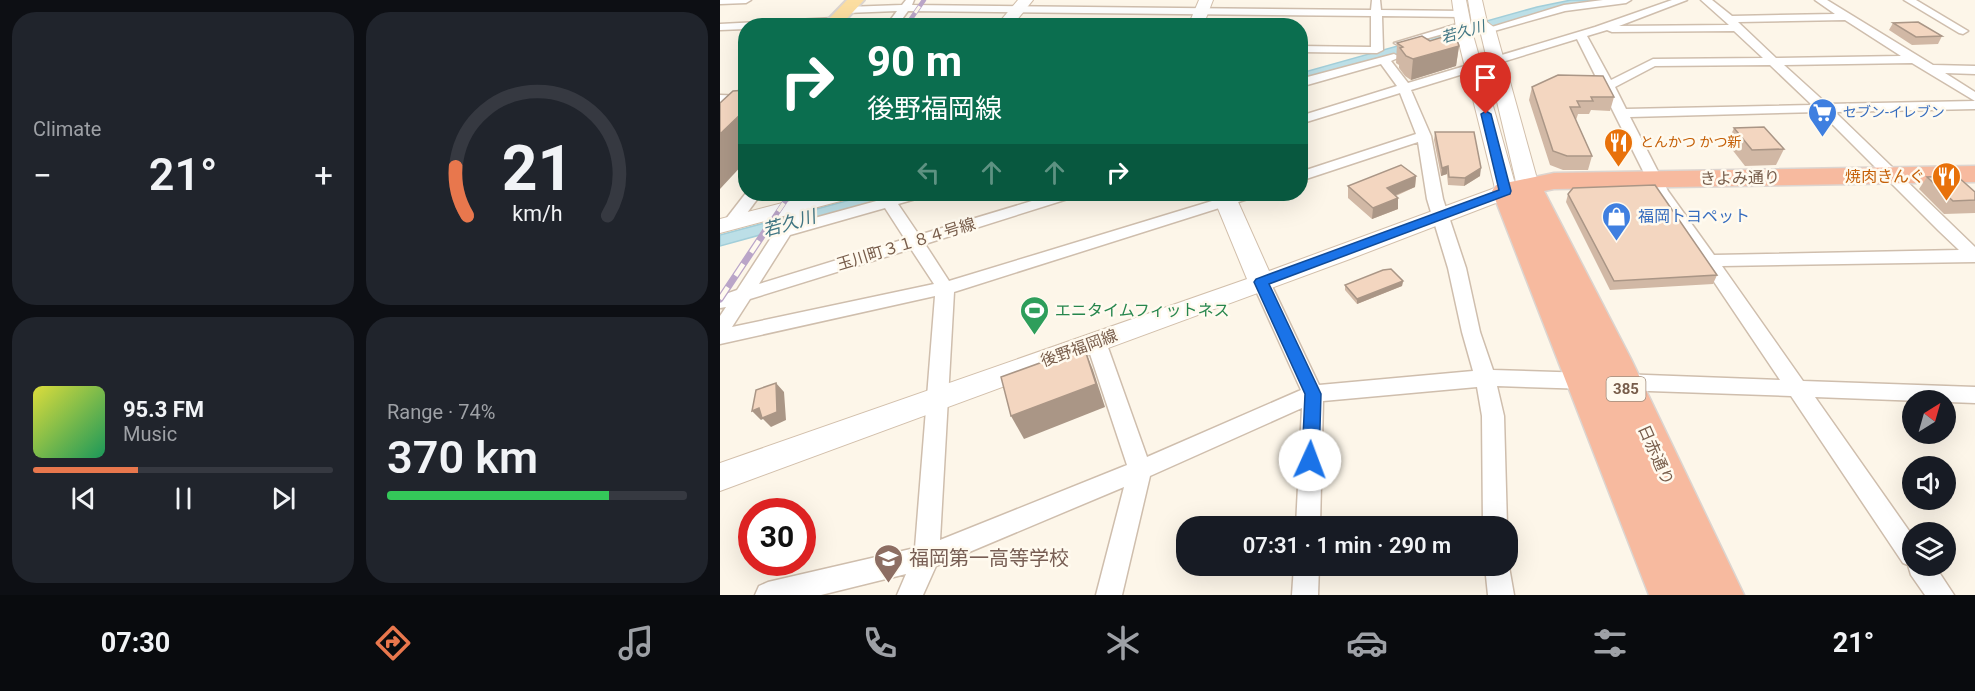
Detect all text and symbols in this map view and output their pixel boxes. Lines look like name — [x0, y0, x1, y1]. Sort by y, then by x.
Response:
water label: 若久川 — [1439, 17, 1489, 47]
text: 90 m — [867, 37, 962, 86]
icon: right — [768, 42, 846, 120]
pin — [1460, 52, 1511, 114]
icon: arrive — [1469, 61, 1502, 94]
text: 後野福岡線 — [867, 93, 1002, 125]
supermarket icon: セブン-イレブン — [1806, 96, 1838, 138]
place label: セブン-イレブン — [1843, 104, 1945, 120]
text: Climate — [33, 117, 101, 141]
restaurant icon: とんかつ かつ新 — [1603, 126, 1635, 168]
text: 21 — [501, 132, 573, 205]
place label: とんかつ かつ新 — [1640, 134, 1741, 150]
text: 21° — [149, 148, 217, 201]
text: − — [33, 156, 52, 195]
text: + — [314, 156, 333, 195]
icon: left — [912, 156, 945, 189]
icon: ahead — [975, 156, 1008, 189]
icon: ahead — [1038, 156, 1071, 189]
icon: right — [1101, 156, 1134, 189]
restaurant icon: 焼肉きんぐ — [1930, 160, 1962, 202]
place label: 焼肉きんぐ — [1845, 167, 1925, 186]
street label: きよみ通り — [1700, 168, 1780, 188]
shop icon: 福岡トヨペット — [1601, 200, 1633, 242]
text: km/h — [512, 201, 562, 226]
water label: 若久川 — [760, 205, 820, 241]
place label: 福岡トヨペット — [1638, 207, 1750, 226]
street label: 玉川町３１８４号線 — [834, 214, 978, 274]
sports icon: エニタイムフィットネス — [1018, 294, 1050, 336]
place label: エニタイムフィットネス — [1055, 301, 1229, 320]
street label: 後野福岡線 — [1038, 325, 1120, 371]
road number: 385 — [1606, 377, 1646, 401]
north arrow — [1902, 390, 1956, 444]
map controls — [1902, 390, 1956, 576]
text: 95.3 FM — [123, 397, 204, 422]
text: Range · 74% — [387, 400, 495, 424]
text: Music — [123, 422, 177, 446]
street label: 日赤通り — [1634, 422, 1678, 488]
position arrow — [1278, 428, 1342, 492]
text: 370 km — [387, 431, 538, 484]
button: sound — [1902, 456, 1956, 510]
icon: previous — [67, 482, 100, 515]
icon: pause — [167, 482, 200, 515]
icon: next — [267, 482, 300, 515]
speed limit sign: 30 — [738, 498, 816, 576]
button: layers — [1902, 522, 1956, 576]
text: 07:31 · 1 min · 290 m — [1243, 533, 1451, 558]
school or university icon: 福岡第一高等学校 — [872, 542, 904, 584]
place label: 福岡第一高等学校 — [909, 546, 1069, 570]
icon: directions — [372, 622, 414, 664]
icon: music — [615, 622, 657, 664]
icon: phone — [859, 622, 901, 664]
icon: climate — [1102, 622, 1144, 664]
icon: car — [1346, 622, 1388, 664]
icon: filters — [1589, 622, 1631, 664]
text: 07:30 — [101, 627, 170, 659]
text: 21° — [1833, 627, 1874, 659]

